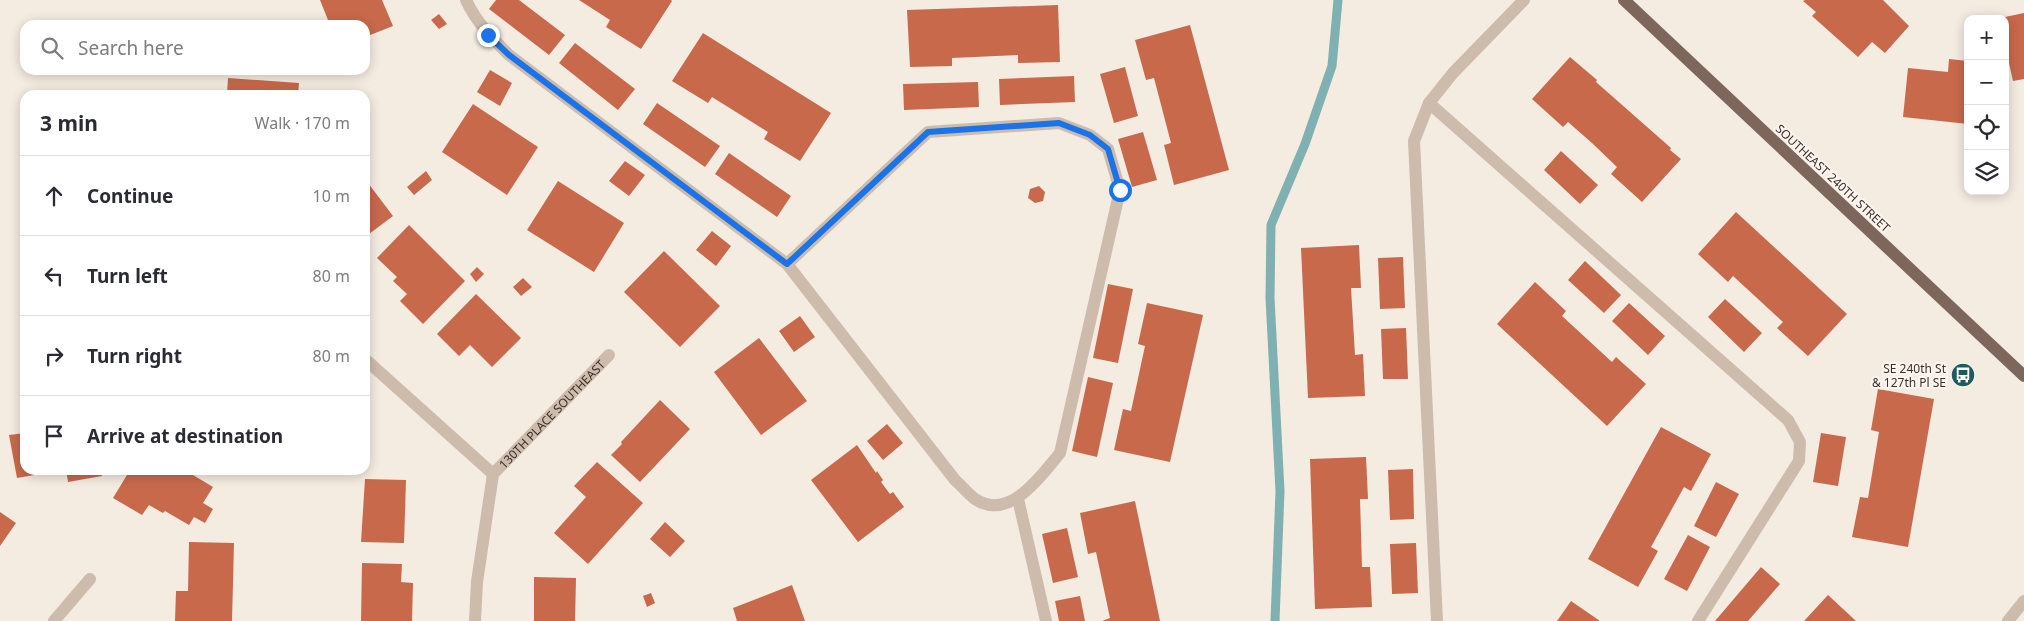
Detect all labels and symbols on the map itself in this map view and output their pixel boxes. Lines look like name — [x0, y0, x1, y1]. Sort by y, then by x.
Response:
route end — [477, 24, 500, 47]
street label: SOUTHEAST 240TH STREET — [1772, 120, 1894, 236]
route start — [1109, 179, 1132, 202]
street label: 130TH PLACE SOUTHEAST — [495, 356, 609, 472]
place label: SE 240th St & 127th Pl SE — [1872, 360, 1947, 391]
bus stop icon: SE 240th St & 127th Pl SE — [1950, 362, 1976, 388]

